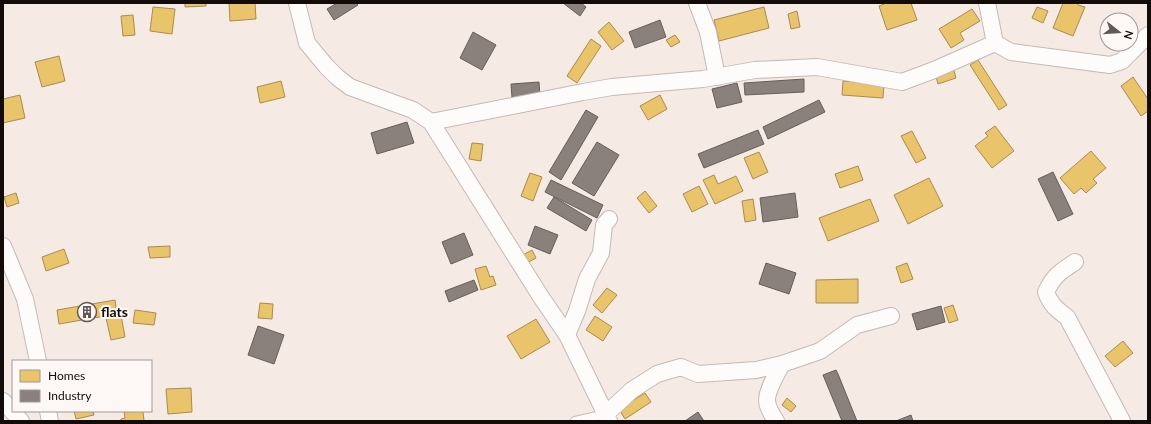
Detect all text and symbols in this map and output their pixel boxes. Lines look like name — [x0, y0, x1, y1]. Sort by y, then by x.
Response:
north arrow — [1099, 12, 1139, 52]
text: N — [1122, 29, 1136, 41]
building icon: flats — [76, 301, 98, 323]
place label: flats — [101, 303, 128, 320]
legend — [12, 360, 152, 412]
text: Homes — [48, 368, 85, 383]
text: Industry — [48, 388, 92, 403]

